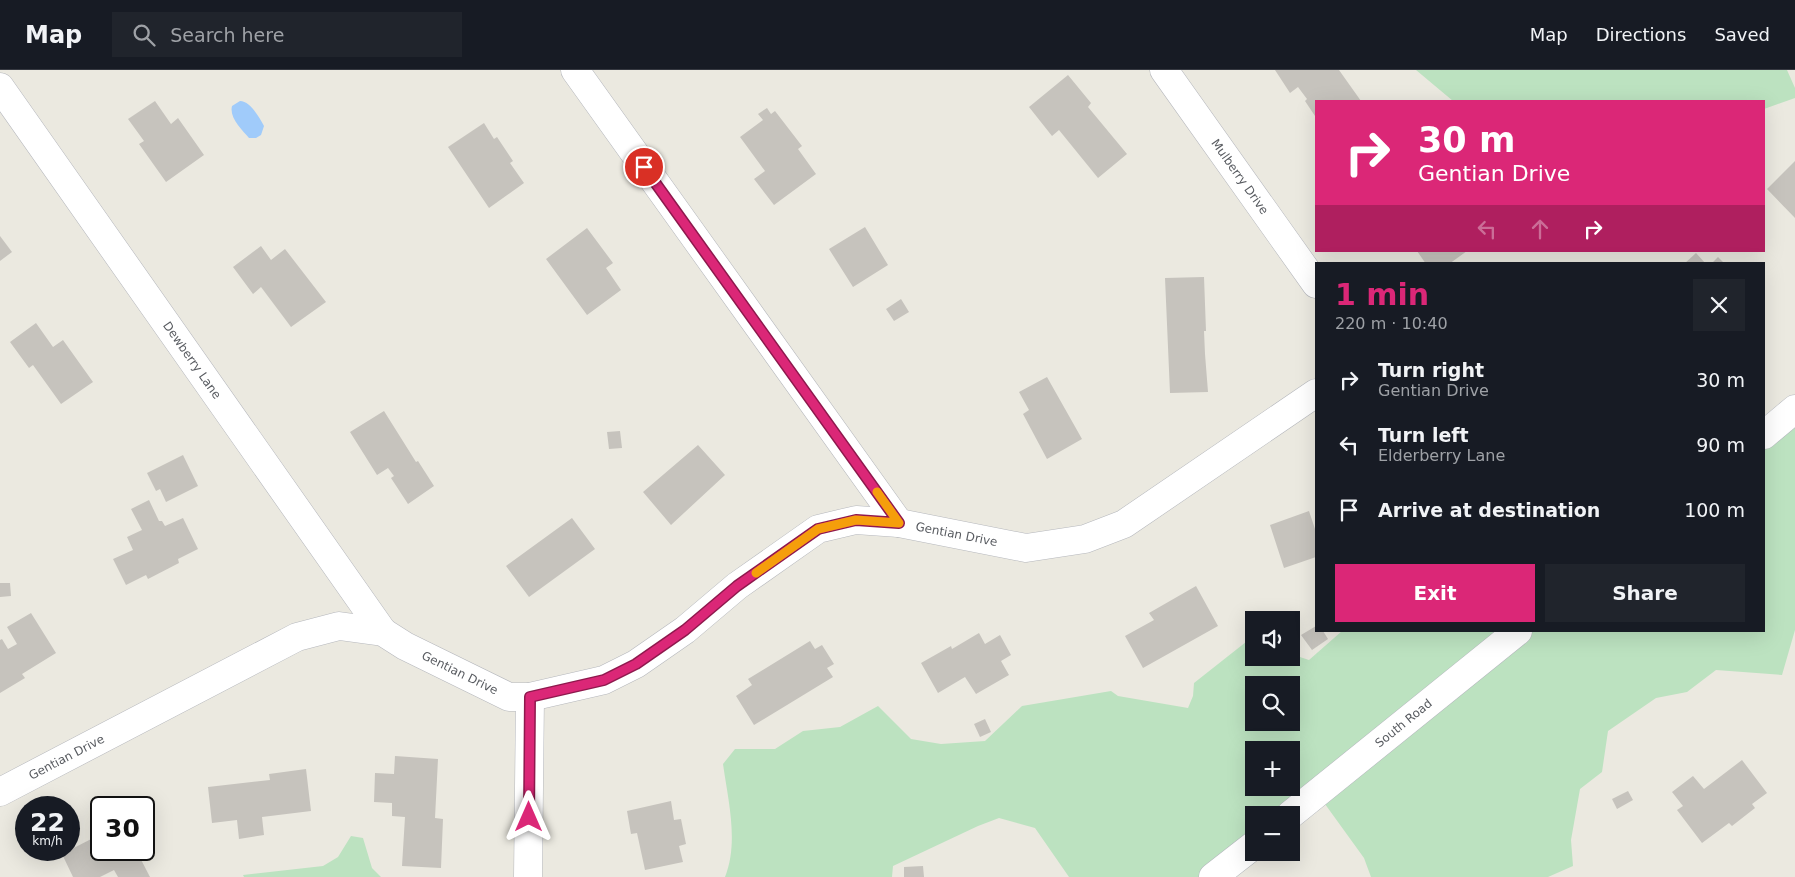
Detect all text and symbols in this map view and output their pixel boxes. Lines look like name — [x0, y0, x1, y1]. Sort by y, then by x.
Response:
search box — [112, 12, 462, 57]
text: Map — [25, 21, 82, 49]
icon: search — [130, 21, 158, 49]
text: Search here — [170, 24, 284, 46]
text: Map — [1530, 24, 1568, 45]
text: Directions — [1596, 24, 1686, 45]
text: Saved — [1714, 24, 1770, 45]
icon: right — [1335, 120, 1400, 185]
text: 30 m — [1418, 120, 1515, 160]
street label: Mulberry Drive — [1208, 136, 1271, 217]
pin — [623, 146, 665, 188]
icon: arrive — [630, 153, 658, 181]
text: Gentian Drive — [1418, 161, 1570, 186]
icon: left — [1473, 215, 1501, 243]
icon: ahead — [1526, 215, 1554, 243]
icon: right — [1579, 215, 1607, 243]
text: 1 min — [1335, 277, 1429, 312]
button: close — [1693, 279, 1745, 331]
text: 220 m · 10:40 — [1335, 314, 1448, 333]
street label: Dewberry Lane — [160, 319, 224, 402]
text: Turn right — [1378, 359, 1484, 381]
icon: right — [1335, 366, 1363, 394]
text: 30 m — [1696, 369, 1745, 391]
text: Gentian Drive — [1378, 381, 1489, 400]
text: Turn left — [1378, 424, 1469, 446]
icon: left — [1335, 431, 1363, 459]
text: 90 m — [1696, 434, 1745, 456]
text: Elderberry Lane — [1378, 446, 1505, 465]
icon: arrive — [1335, 496, 1363, 524]
text: Arrive at destination — [1378, 499, 1600, 521]
text: 100 m — [1684, 499, 1745, 521]
street label: Gentian Drive — [914, 519, 999, 549]
button: Exit — [1335, 564, 1535, 622]
button: Share — [1545, 564, 1745, 622]
map controls — [1245, 611, 1300, 861]
button: sound — [1245, 611, 1300, 666]
street label: Gentian Drive — [419, 648, 500, 697]
button: search — [1245, 676, 1300, 731]
street label: South Road — [1372, 696, 1435, 750]
street label: Gentian Drive — [26, 732, 107, 783]
button: + — [1245, 741, 1300, 796]
position arrow — [502, 790, 554, 842]
speed limit sign: 30 — [90, 796, 155, 861]
button: − — [1245, 806, 1300, 861]
text: 22 — [30, 808, 65, 837]
text: km/h — [32, 834, 63, 848]

